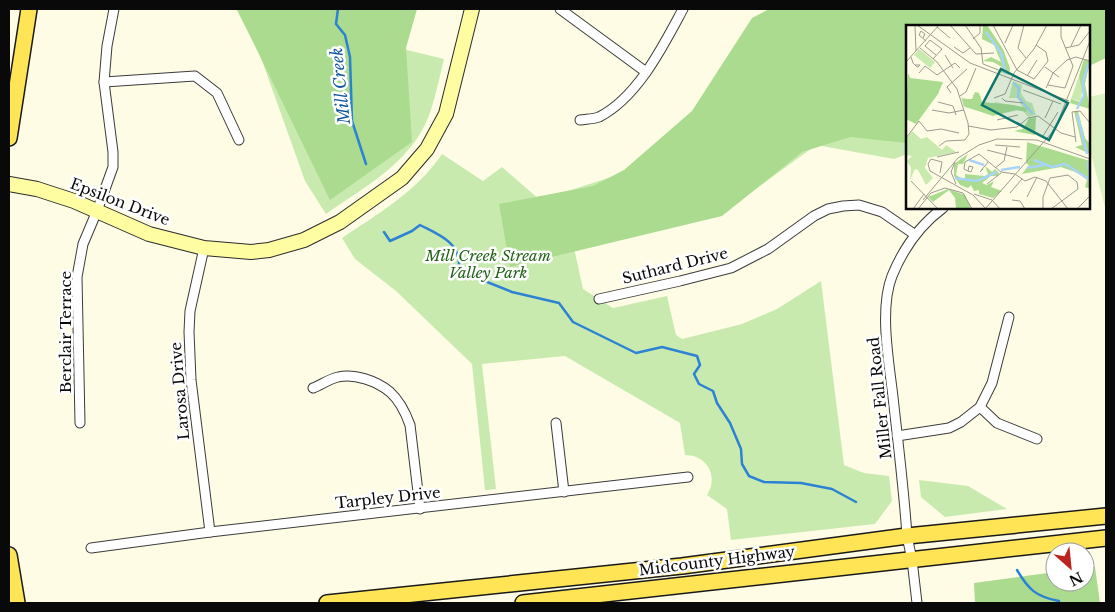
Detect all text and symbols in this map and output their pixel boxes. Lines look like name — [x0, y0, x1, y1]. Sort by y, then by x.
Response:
inset map — [906, 25, 1090, 209]
water label: Mill Creek — [326, 47, 354, 126]
street label: Epsilon Drive — [68, 174, 173, 229]
street label: Suthard Drive — [620, 243, 730, 288]
park label: Mill Creek Stream Valley Park — [424, 246, 551, 282]
street label: Berclair Terrace — [56, 271, 75, 393]
street label: Miller Fall Road — [864, 336, 895, 460]
street label: Larosa Drive — [166, 341, 193, 441]
street label: Tarpley Drive — [334, 483, 442, 512]
street label: Midcounty Highway — [638, 541, 796, 580]
north arrow — [1045, 542, 1095, 592]
text: N — [1066, 568, 1086, 590]

